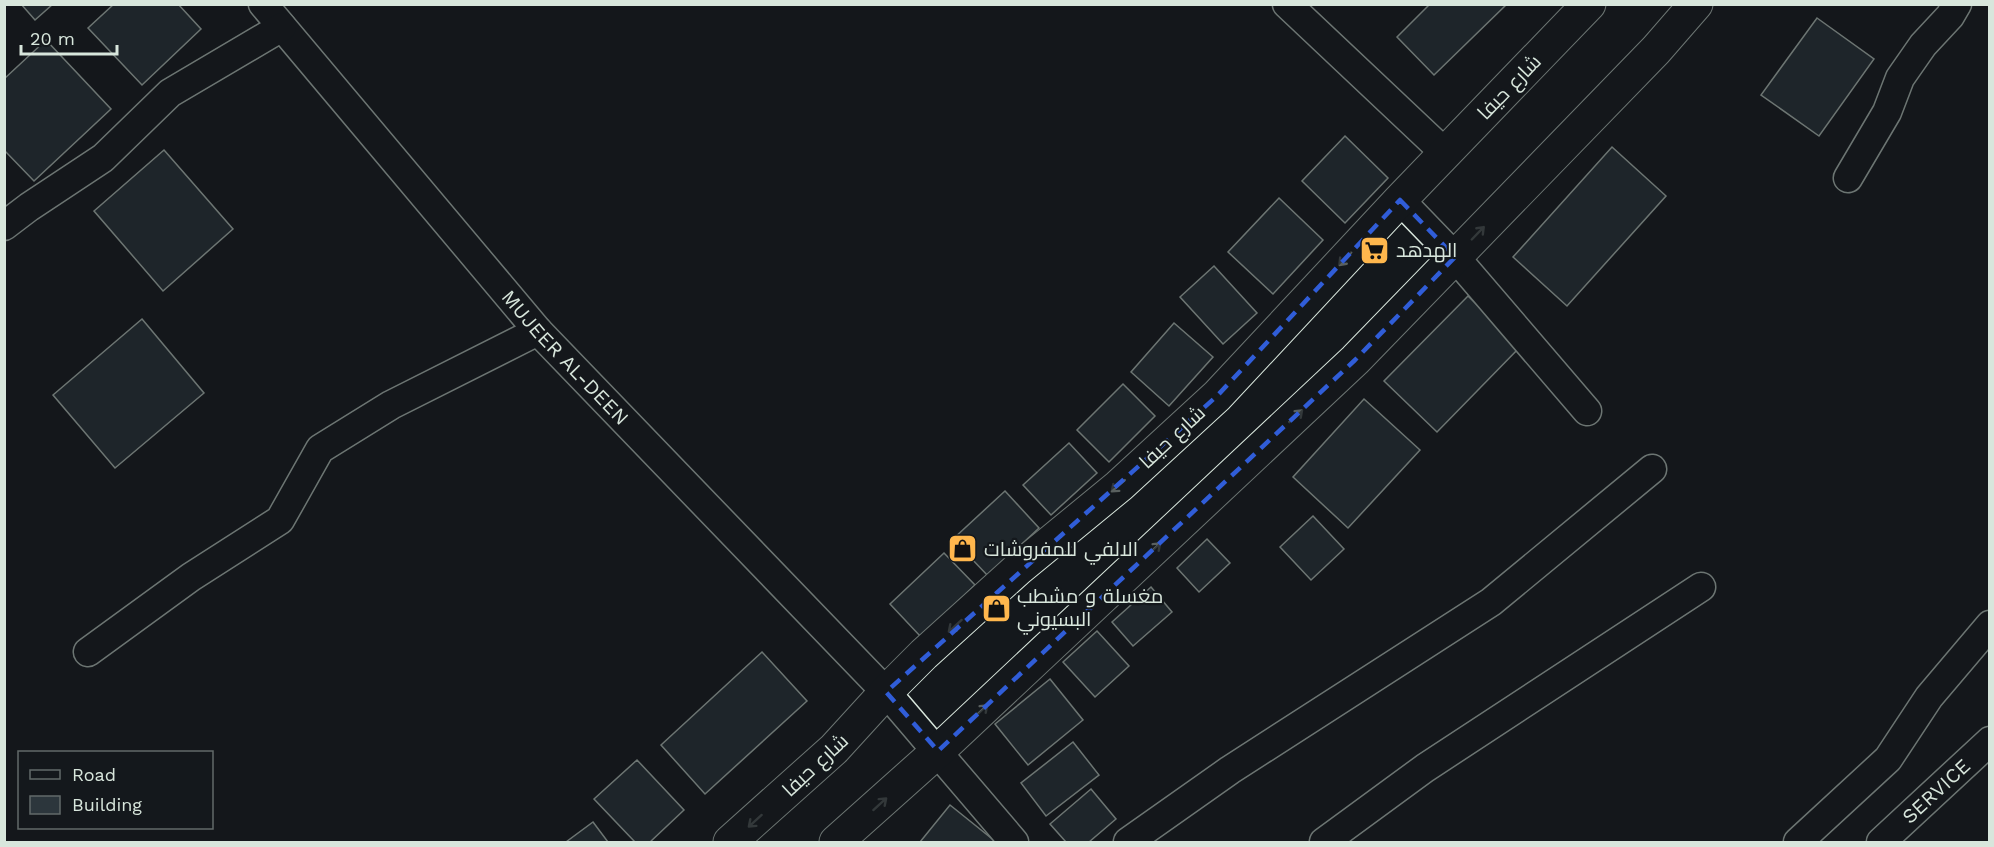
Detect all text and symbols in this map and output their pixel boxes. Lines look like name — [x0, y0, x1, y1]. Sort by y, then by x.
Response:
scale bar — [21, 18, 117, 56]
text: 20 m — [30, 28, 75, 49]
street label: شارع حيفا — [1472, 49, 1547, 126]
one-way arrow — [1471, 226, 1486, 241]
supermarket icon: الهدهد — [1359, 234, 1391, 266]
place label: الهدهد — [1396, 238, 1457, 263]
one-way arrow — [1338, 251, 1352, 266]
street label: MUJEER AL-DEEN — [497, 285, 634, 430]
street label: شارع حيفا — [1134, 401, 1211, 475]
one-way arrow — [1288, 409, 1303, 423]
one-way arrow — [1111, 479, 1126, 493]
shop icon: الالفي للمفروشات — [947, 533, 979, 565]
place label: الالفي للمفروشات — [984, 537, 1138, 565]
one-way arrow — [1146, 543, 1161, 557]
place label: مغسلة و مشطب البسيوني — [1017, 584, 1163, 635]
shop icon: مغسلة و مشطب البسيوني — [980, 592, 1012, 624]
one-way arrow — [947, 619, 962, 634]
one-way arrow — [973, 705, 988, 719]
street label: شارع حيفا — [777, 729, 854, 803]
legend — [18, 751, 213, 829]
street label: SERVICE — [1897, 754, 1975, 828]
text: Road — [72, 764, 116, 785]
text: Building — [72, 794, 142, 815]
one-way arrow — [872, 797, 887, 811]
one-way arrow — [748, 813, 763, 827]

